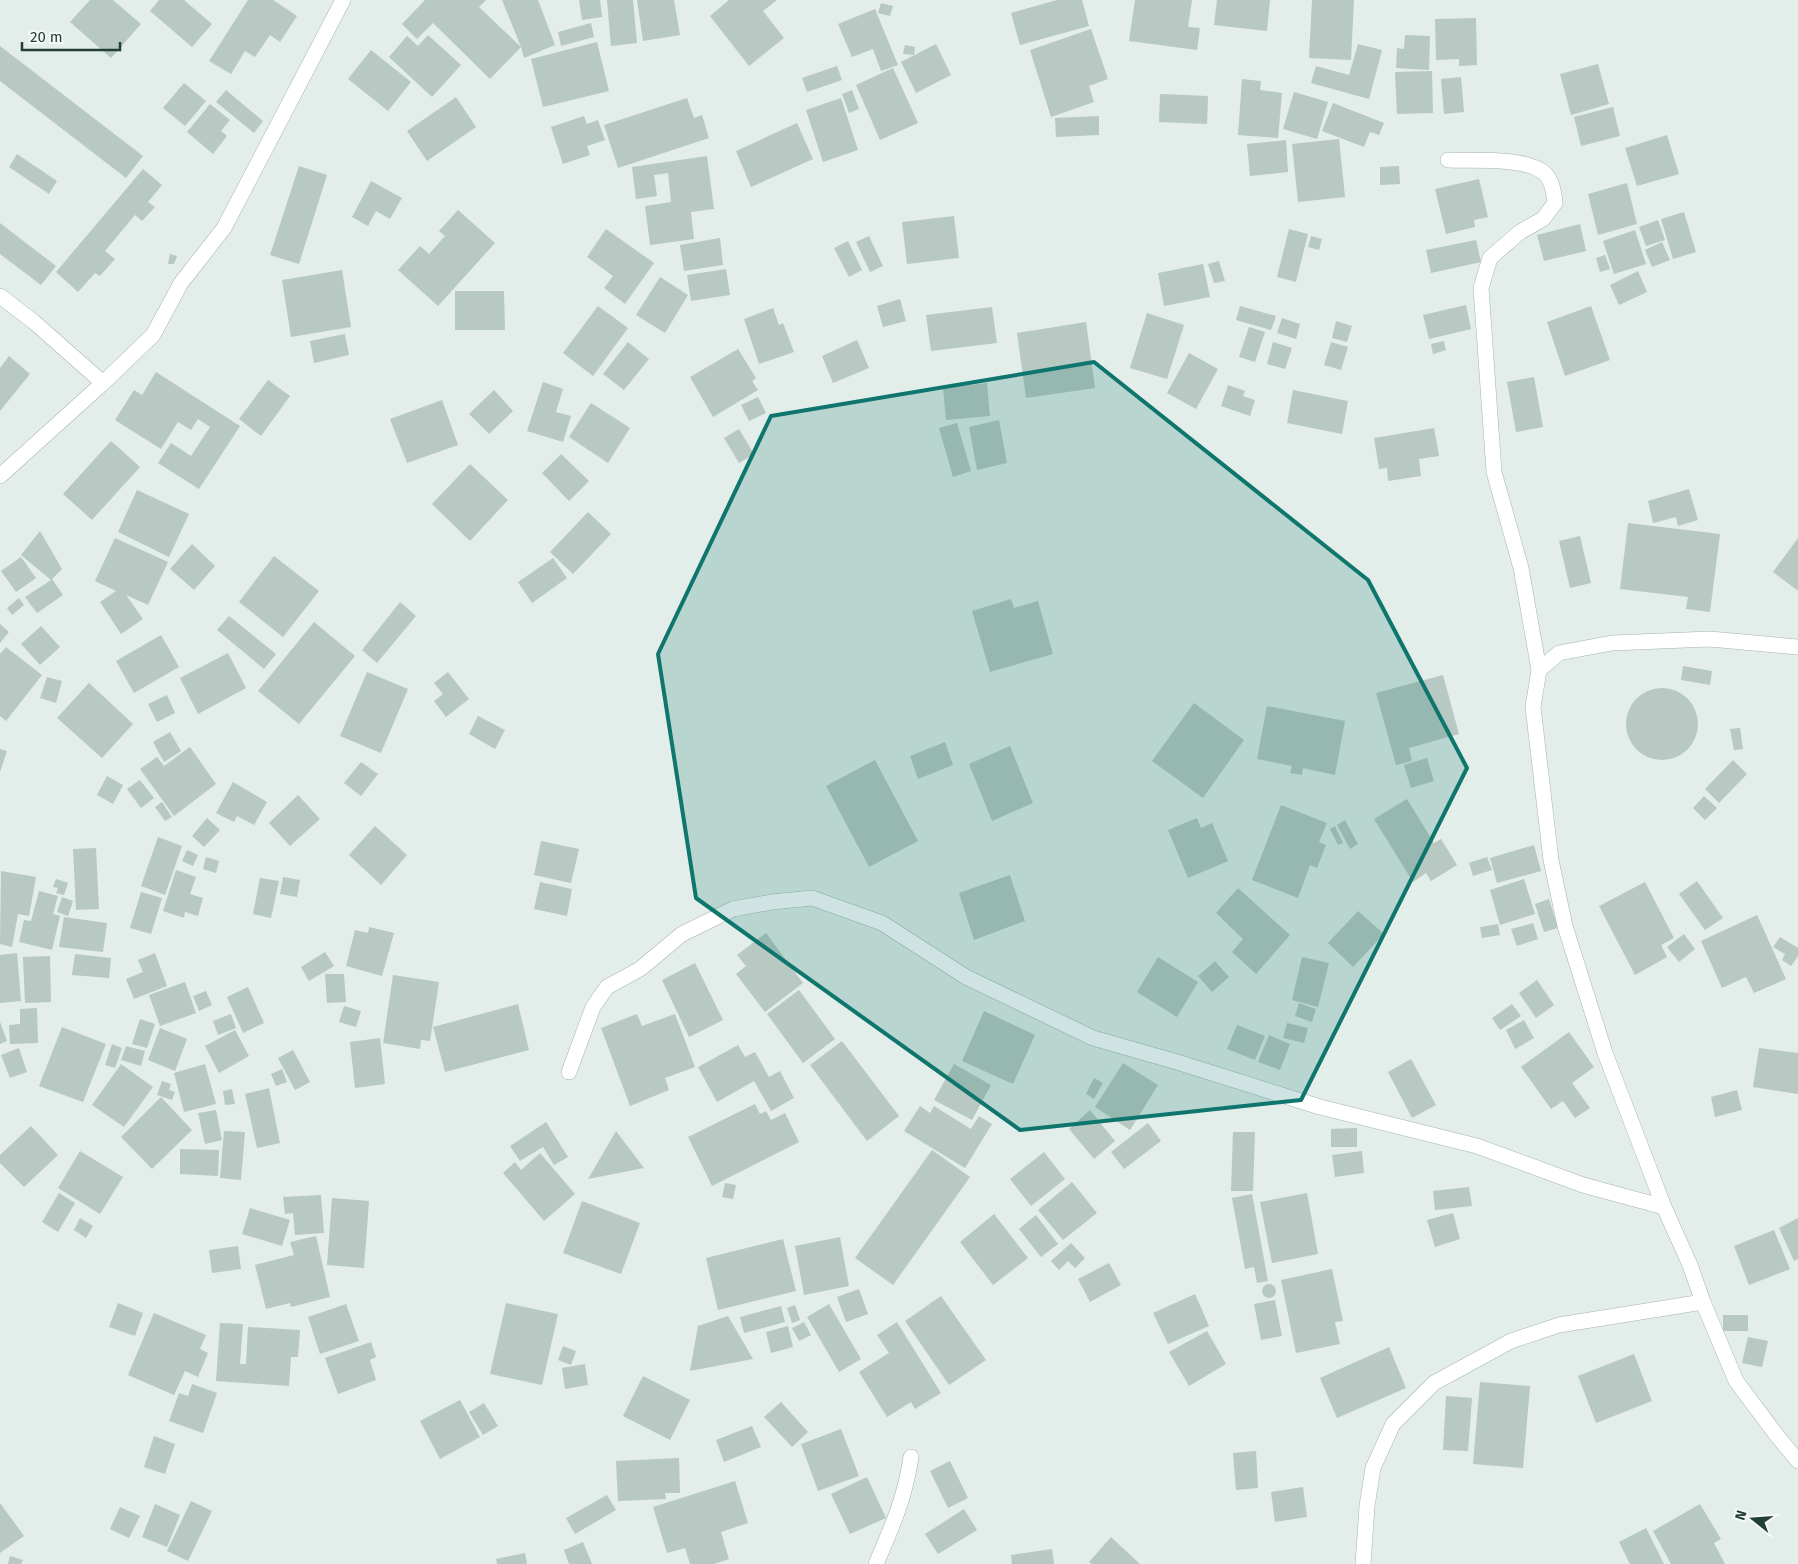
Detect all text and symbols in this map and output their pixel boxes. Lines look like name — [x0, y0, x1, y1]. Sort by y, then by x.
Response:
scale bar — [22, 20, 120, 52]
text: 20 m — [30, 28, 63, 46]
north arrow — [1728, 1494, 1778, 1544]
text: N — [1732, 1508, 1751, 1522]

